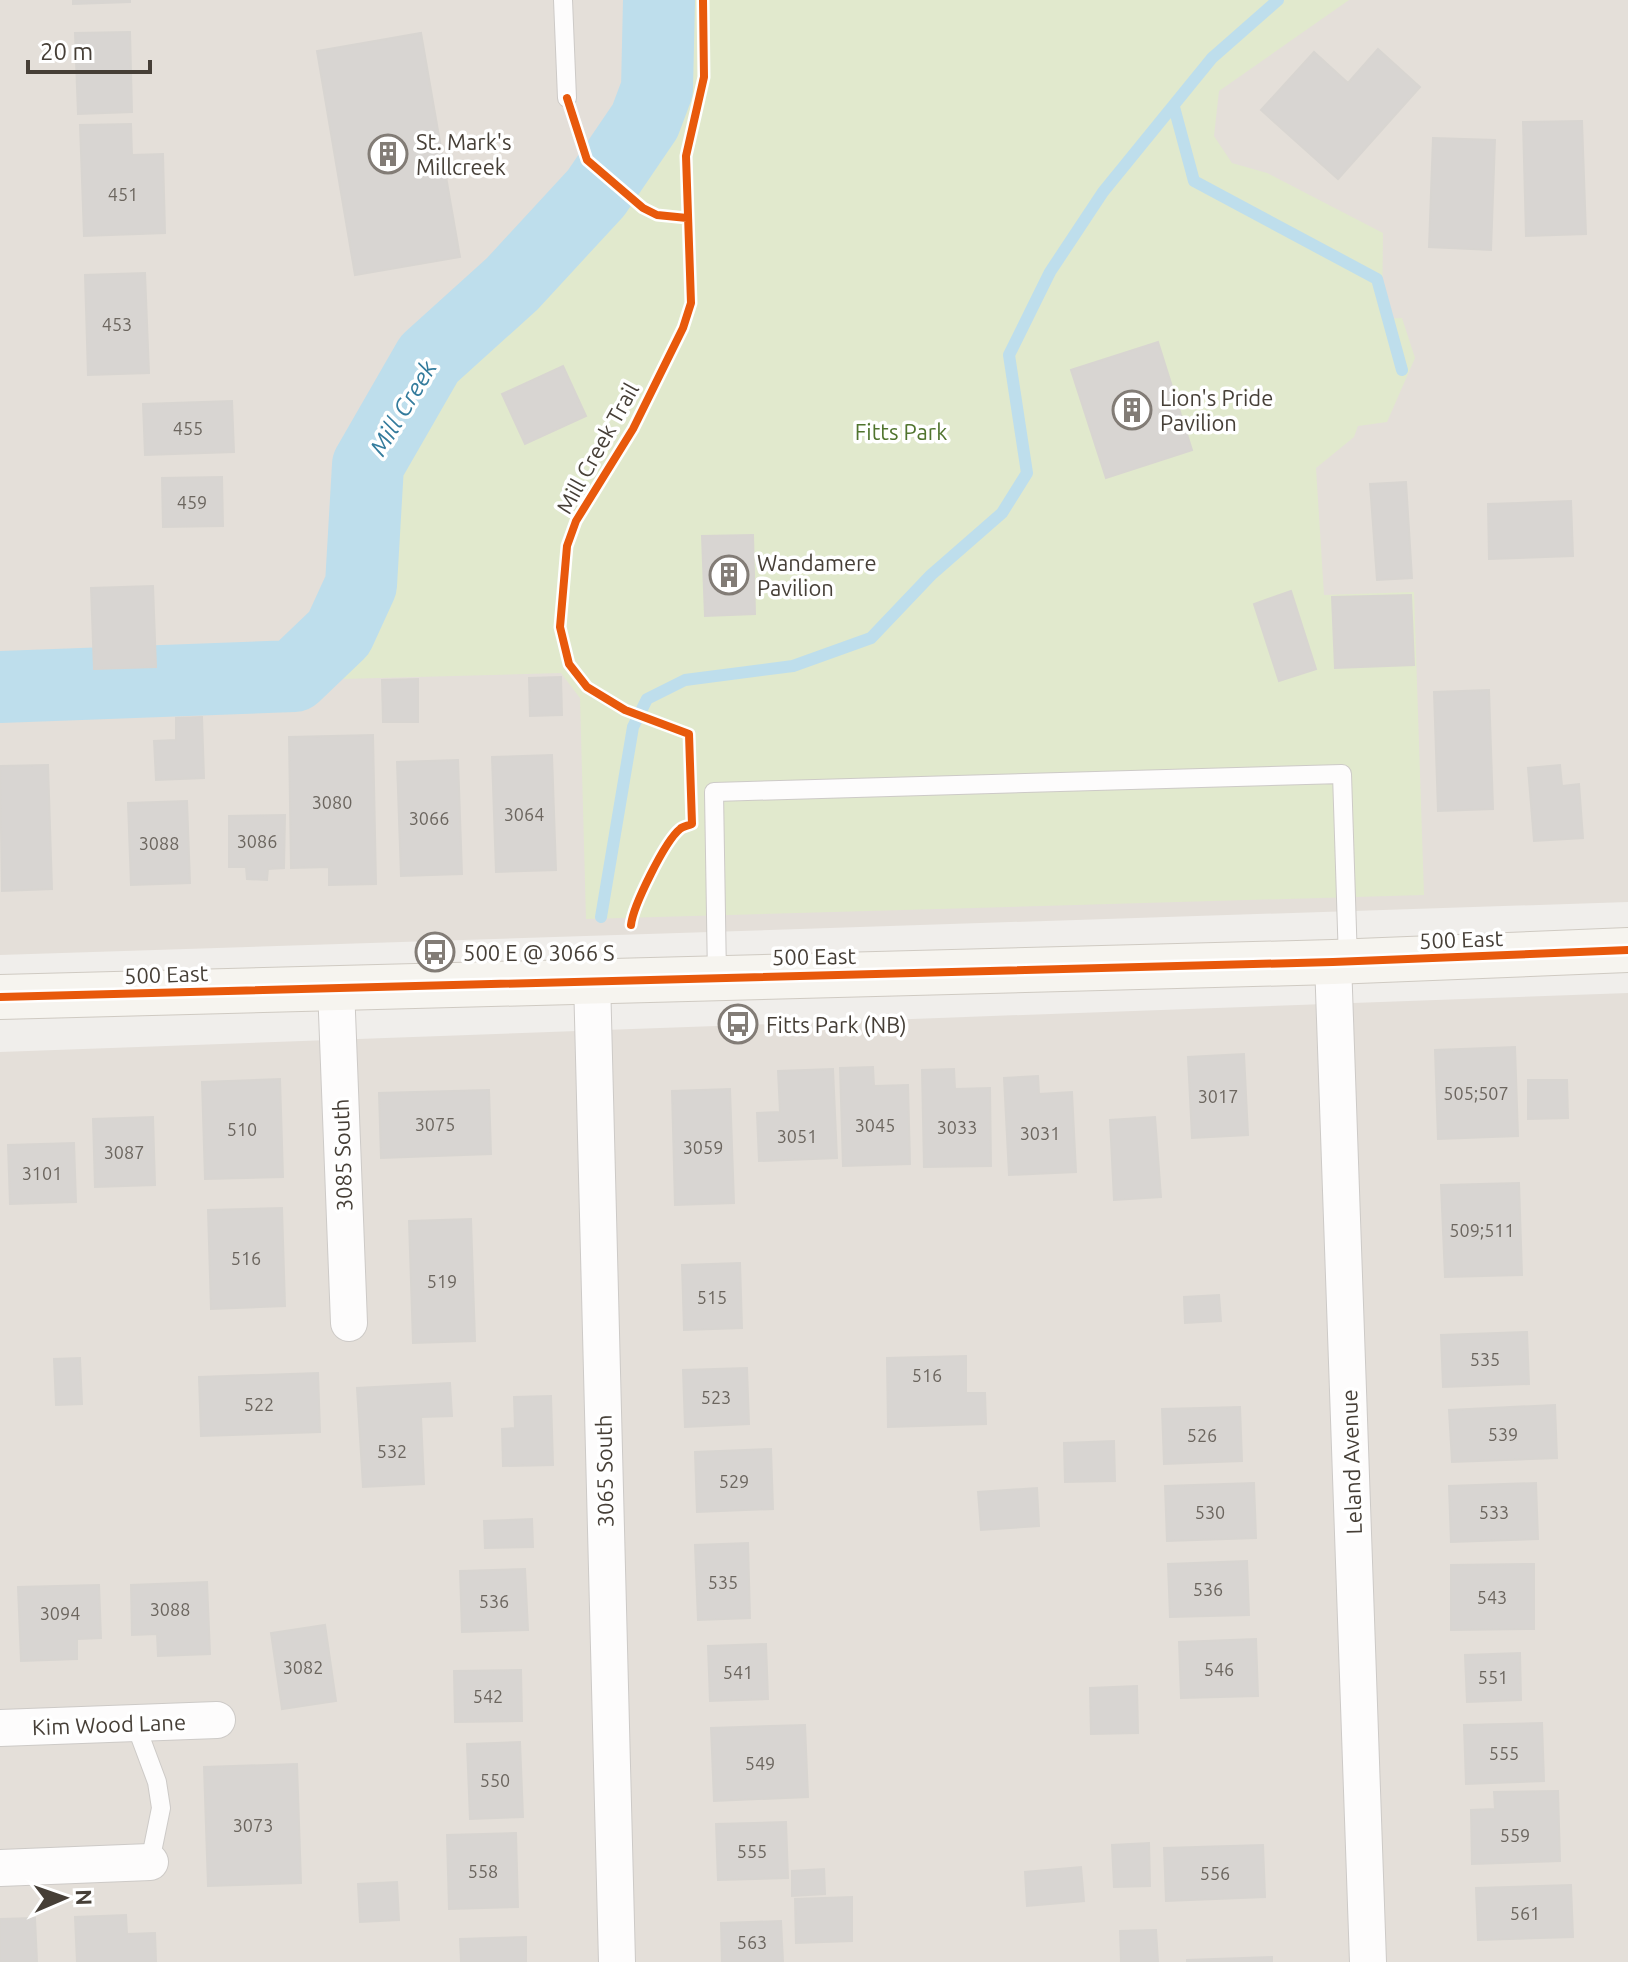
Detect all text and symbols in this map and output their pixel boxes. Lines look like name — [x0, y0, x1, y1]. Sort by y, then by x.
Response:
scale bar — [28, 24, 150, 74]
text: 20 m — [40, 38, 93, 65]
place label: St. Mark's Millcreek — [416, 129, 512, 179]
building icon: St. Mark's Millcreek — [367, 133, 409, 175]
house number: 451 — [108, 184, 138, 204]
house number: 453 — [102, 314, 132, 334]
water label: Mill Creek — [364, 355, 442, 460]
street label: Mill Creek Trail — [551, 378, 643, 518]
place label: Lion's Pride Pavilion — [1160, 385, 1273, 435]
building icon: Lion's Pride Pavilion — [1111, 389, 1153, 431]
house number: 455 — [173, 418, 203, 438]
park label: Fitts Park — [855, 419, 947, 444]
house number: 459 — [177, 492, 207, 512]
place label: Wandamere Pavilion — [757, 550, 877, 600]
building icon: Wandamere Pavilion — [708, 554, 750, 596]
house number: 3080 — [312, 792, 352, 812]
house number: 3064 — [504, 804, 544, 824]
house number: 3066 — [409, 808, 449, 828]
house number: 3086 — [237, 831, 277, 851]
house number: 3088 — [139, 833, 179, 853]
street label: 500 East — [1419, 925, 1504, 953]
bus stop icon: 500 E @ 3066 S — [414, 931, 456, 973]
place label: 500 E @ 3066 S — [463, 940, 615, 965]
street label: 500 East — [772, 943, 857, 969]
street label: 500 East — [124, 960, 209, 988]
bus stop icon: Fitts Park (NB) — [717, 1003, 759, 1045]
place label: Fitts Park (NB) — [766, 1012, 907, 1038]
house number: 505;507 — [1443, 1083, 1509, 1103]
house number: 3017 — [1198, 1086, 1238, 1106]
street label: 3085 South — [328, 1098, 356, 1212]
house number: 3075 — [415, 1114, 455, 1134]
house number: 3045 — [855, 1115, 895, 1135]
house number: 3033 — [937, 1117, 977, 1137]
house number: 510 — [227, 1119, 257, 1139]
house number: 3031 — [1020, 1123, 1060, 1143]
house number: 3051 — [777, 1126, 817, 1146]
house number: 3059 — [683, 1137, 723, 1157]
house number: 3087 — [104, 1142, 144, 1162]
house number: 3101 — [22, 1163, 62, 1183]
house number: 509;511 — [1449, 1220, 1515, 1240]
house number: 516 — [231, 1248, 261, 1268]
house number: 519 — [427, 1271, 457, 1291]
house number: 515 — [697, 1287, 727, 1307]
house number: 535 — [1470, 1349, 1500, 1369]
house number: 516 — [912, 1365, 942, 1385]
house number: 523 — [701, 1387, 731, 1407]
street label: Leland Avenue — [1336, 1389, 1366, 1535]
house number: 522 — [244, 1394, 274, 1414]
street label: 3065 South — [591, 1414, 617, 1528]
house number: 539 — [1488, 1424, 1518, 1444]
house number: 526 — [1187, 1425, 1217, 1445]
house number: 532 — [377, 1441, 407, 1461]
house number: 529 — [719, 1471, 749, 1491]
house number: 530 — [1195, 1502, 1225, 1522]
house number: 533 — [1479, 1502, 1509, 1522]
house number: 535 — [708, 1572, 738, 1592]
house number: 536 — [1193, 1579, 1223, 1599]
house number: 543 — [1477, 1587, 1507, 1607]
house number: 536 — [479, 1591, 509, 1611]
house number: 3088 — [150, 1599, 190, 1619]
house number: 3094 — [40, 1603, 80, 1623]
house number: 3082 — [283, 1657, 323, 1677]
house number: 546 — [1204, 1659, 1234, 1679]
house number: 541 — [723, 1662, 753, 1682]
house number: 551 — [1478, 1667, 1508, 1687]
house number: 542 — [473, 1686, 503, 1706]
street label: Kim Wood Lane — [32, 1709, 186, 1739]
house number: 555 — [1489, 1743, 1519, 1763]
house number: 549 — [745, 1753, 775, 1773]
house number: 550 — [480, 1770, 510, 1790]
house number: 3073 — [233, 1815, 273, 1835]
house number: 559 — [1500, 1825, 1530, 1845]
house number: 555 — [737, 1841, 767, 1861]
north arrow — [24, 1858, 104, 1938]
house number: 558 — [468, 1861, 498, 1881]
house number: 556 — [1200, 1863, 1230, 1883]
text: N — [72, 1889, 97, 1906]
house number: 561 — [1510, 1903, 1540, 1923]
house number: 563 — [737, 1932, 767, 1952]

